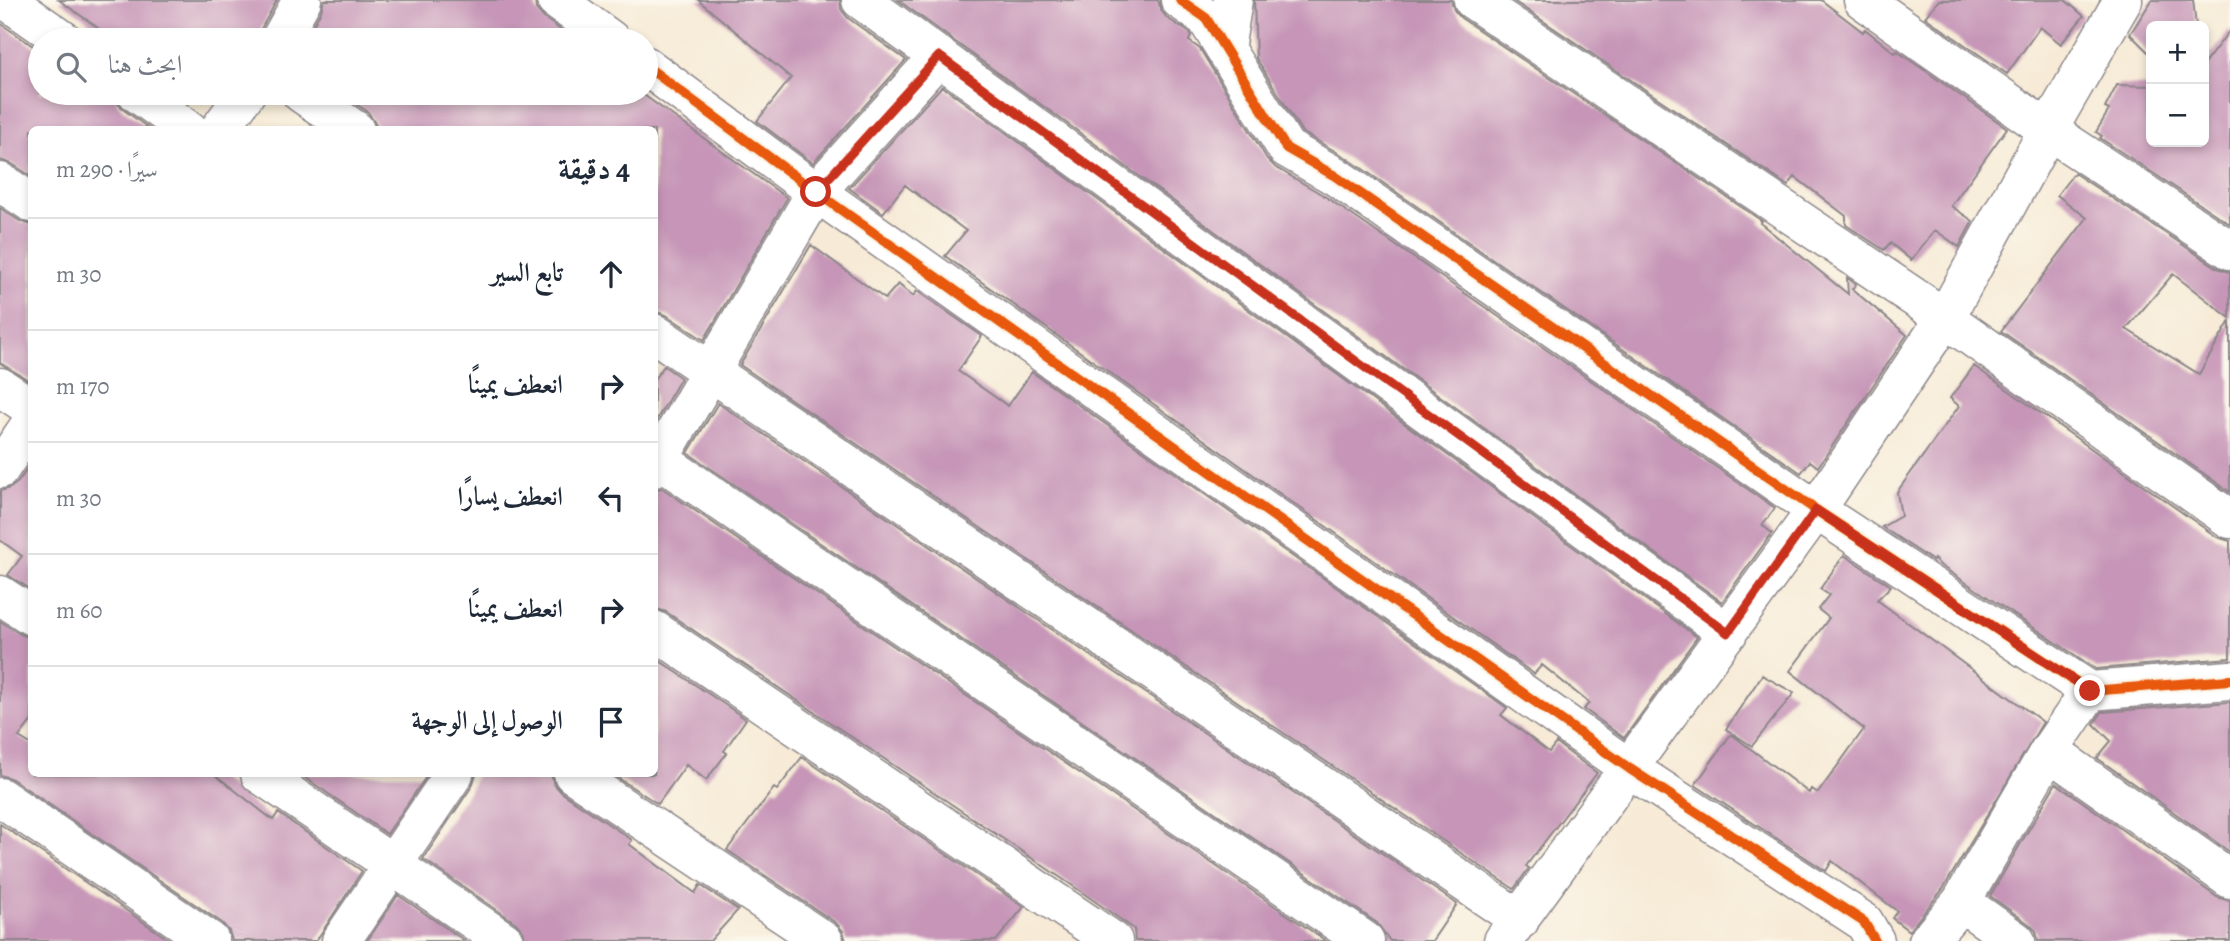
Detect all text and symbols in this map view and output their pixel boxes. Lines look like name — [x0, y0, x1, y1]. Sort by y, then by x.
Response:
map controls — [2146, 21, 2209, 147]
button: + — [2146, 21, 2209, 84]
search box — [28, 28, 658, 105]
text: ابحث هنا — [108, 47, 183, 82]
icon: search — [52, 48, 90, 86]
button: − — [2146, 84, 2209, 147]
text: 4 دقيقة — [558, 149, 630, 189]
text: سيرًا · 290 m — [56, 154, 158, 185]
route start — [800, 176, 831, 207]
text: تابع السير — [491, 255, 563, 290]
icon: ahead — [592, 255, 630, 293]
text: 30 m — [56, 259, 102, 290]
text: انعطف يمينًا — [468, 367, 563, 402]
icon: right — [592, 367, 630, 405]
text: 170 m — [56, 371, 110, 402]
text: انعطف يسارًا — [457, 479, 563, 514]
icon: left — [592, 479, 630, 517]
text: 30 m — [56, 483, 102, 514]
text: انعطف يمينًا — [468, 591, 563, 626]
icon: right — [592, 591, 630, 629]
text: 60 m — [56, 595, 103, 626]
route end — [2074, 675, 2105, 706]
text: الوصول إلى الوجهة — [411, 703, 563, 738]
icon: arrive — [592, 703, 630, 741]

